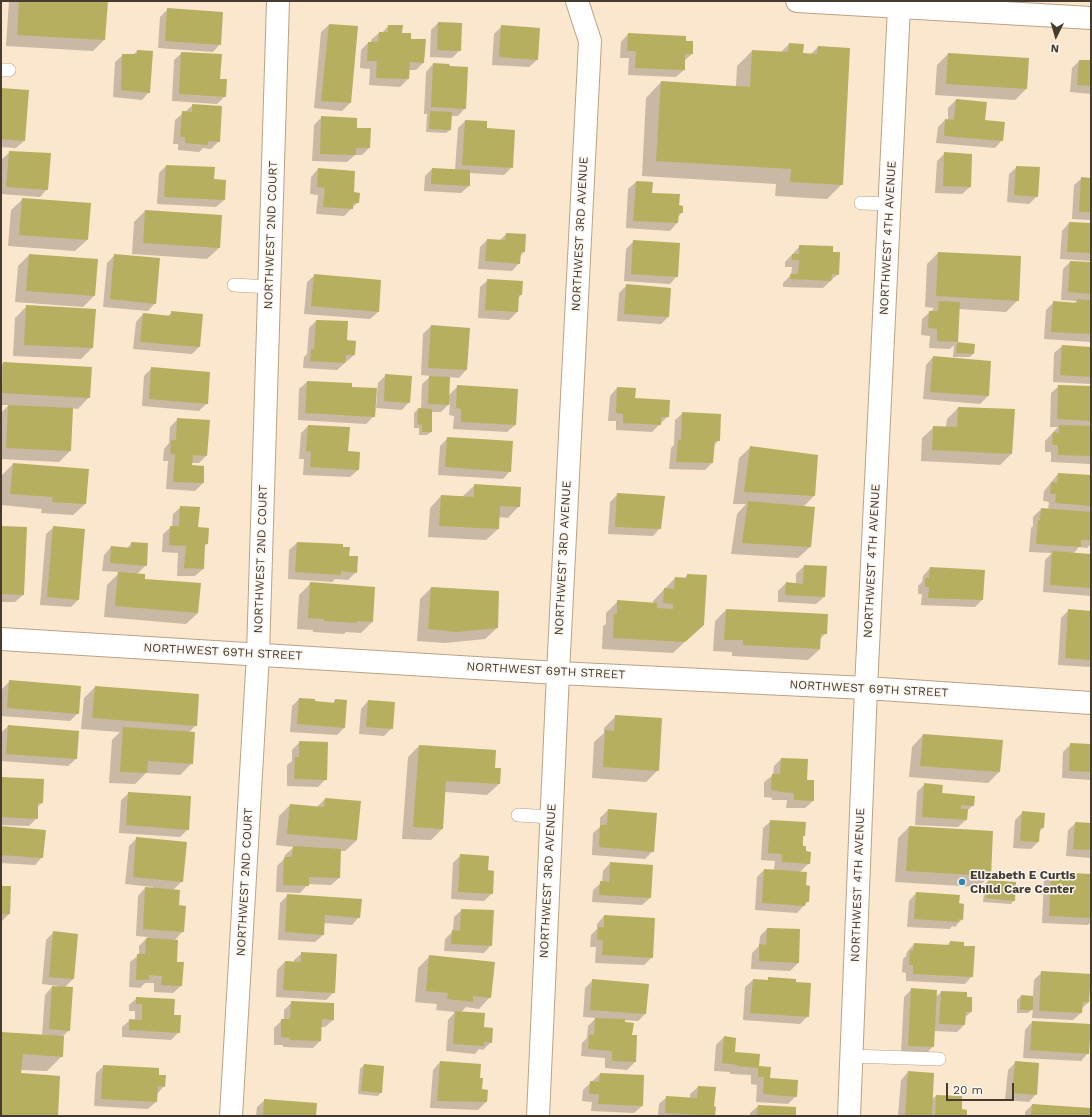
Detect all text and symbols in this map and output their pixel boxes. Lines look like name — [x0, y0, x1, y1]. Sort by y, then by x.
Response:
north arrow — [1036, 16, 1076, 56]
text: N — [1050, 42, 1060, 55]
street label: NORTHWEST 3RD AVENUE — [569, 156, 591, 312]
street label: NORTHWEST 2ND COURT — [261, 160, 281, 310]
street label: NORTHWEST 4TH AVENUE — [877, 161, 899, 315]
street label: NORTHWEST 3RD AVENUE — [552, 480, 574, 636]
street label: NORTHWEST 2ND COURT — [251, 484, 271, 634]
street label: NORTHWEST 4TH AVENUE — [861, 484, 883, 638]
street label: NORTHWEST 69TH STREET — [143, 641, 303, 663]
street label: NORTHWEST 69TH STREET — [466, 660, 626, 682]
street label: NORTHWEST 69TH STREET — [789, 678, 949, 700]
street label: NORTHWEST 3RD AVENUE — [537, 803, 559, 959]
street label: NORTHWEST 2ND COURT — [234, 807, 256, 957]
street label: NORTHWEST 4TH AVENUE — [848, 808, 868, 962]
place label: Elizabeth E Curtis Child Care Center — [970, 868, 1076, 896]
marker: Elizabeth E Curtis Child Care Center — [957, 877, 967, 887]
scale bar — [948, 1075, 1016, 1101]
text: 20 m — [953, 1083, 983, 1097]

